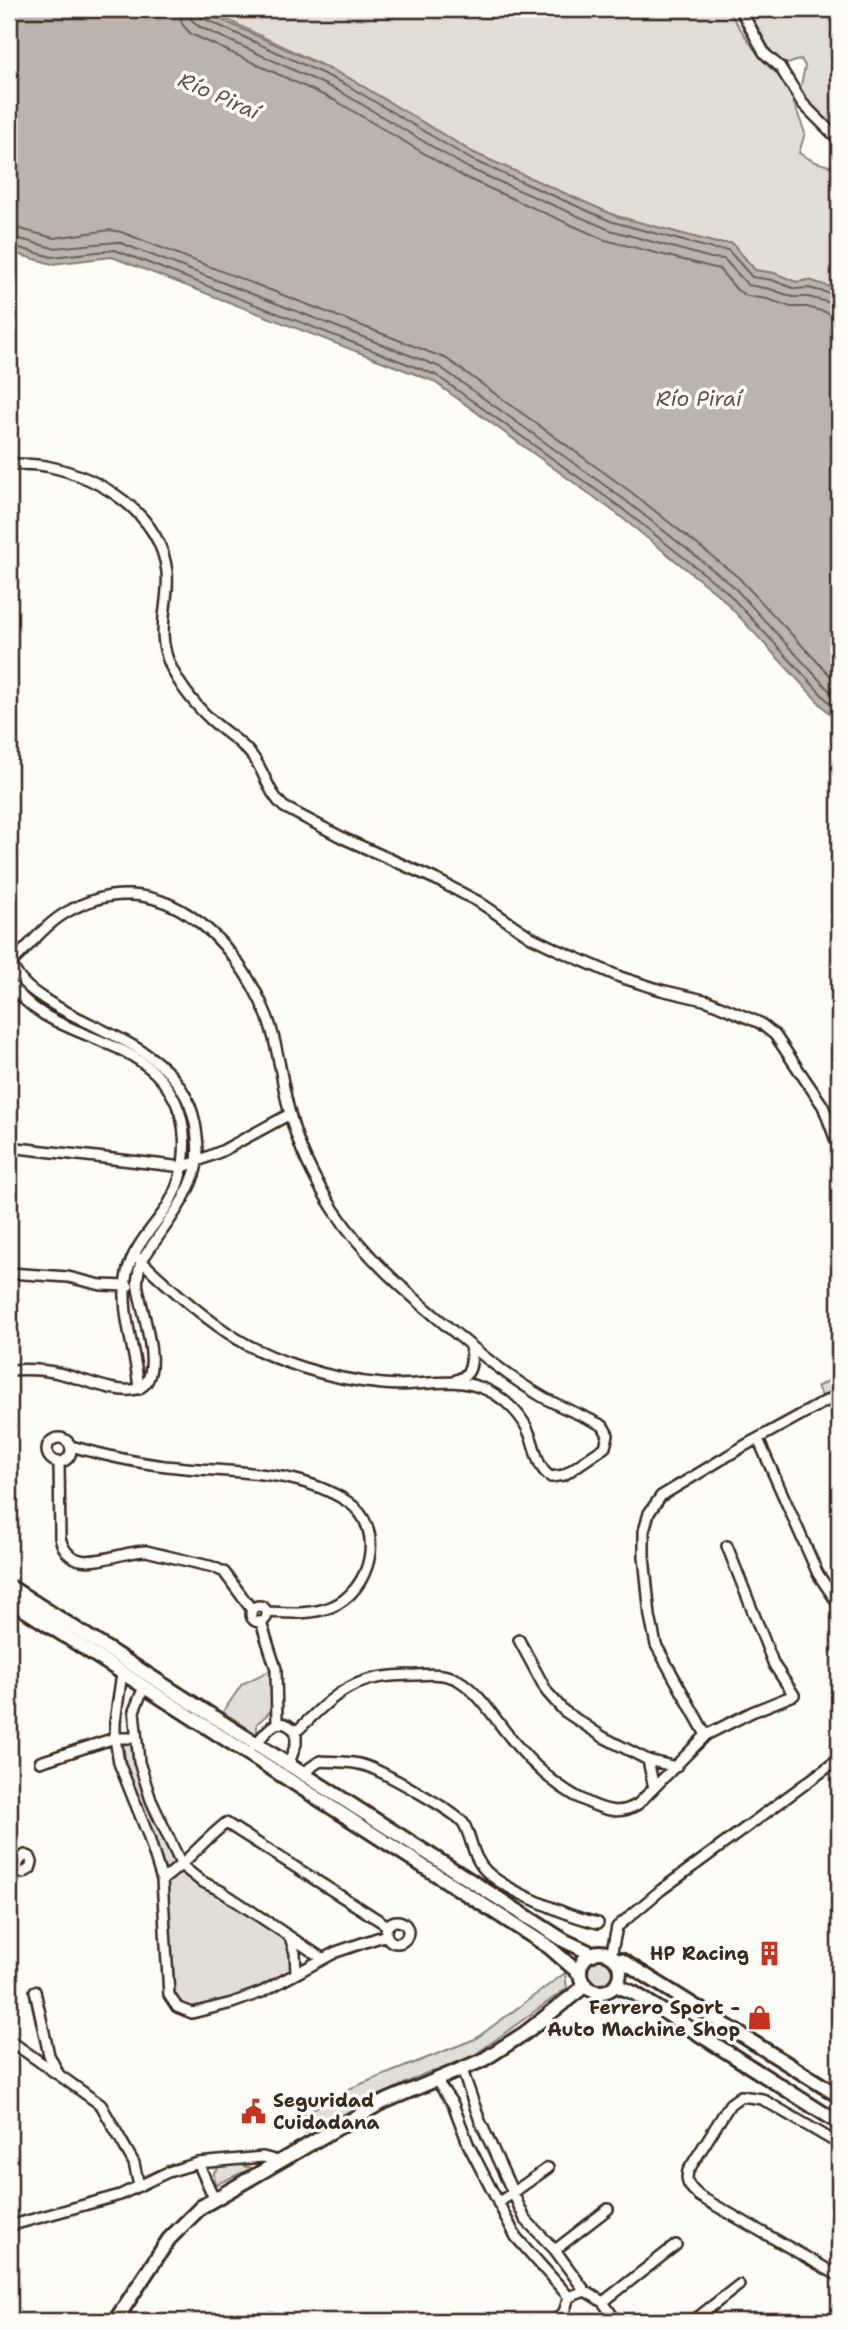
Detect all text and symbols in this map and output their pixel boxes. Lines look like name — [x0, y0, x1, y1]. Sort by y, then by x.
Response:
water label: Río Piraí — [174, 66, 266, 127]
water label: Río Piraí — [656, 385, 744, 413]
building icon: HP Racing — [755, 1939, 783, 1967]
place label: HP Racing — [650, 1941, 749, 1966]
place label: Ferrero Sport - Auto Machine Shop — [547, 1995, 740, 2042]
shop icon: Ferrero Sport - Auto Machine Shop — [746, 2004, 774, 2032]
place label: Seguridad Cuidadana — [273, 2088, 380, 2135]
public building icon: Seguridad Cuidadana — [239, 2097, 267, 2125]

